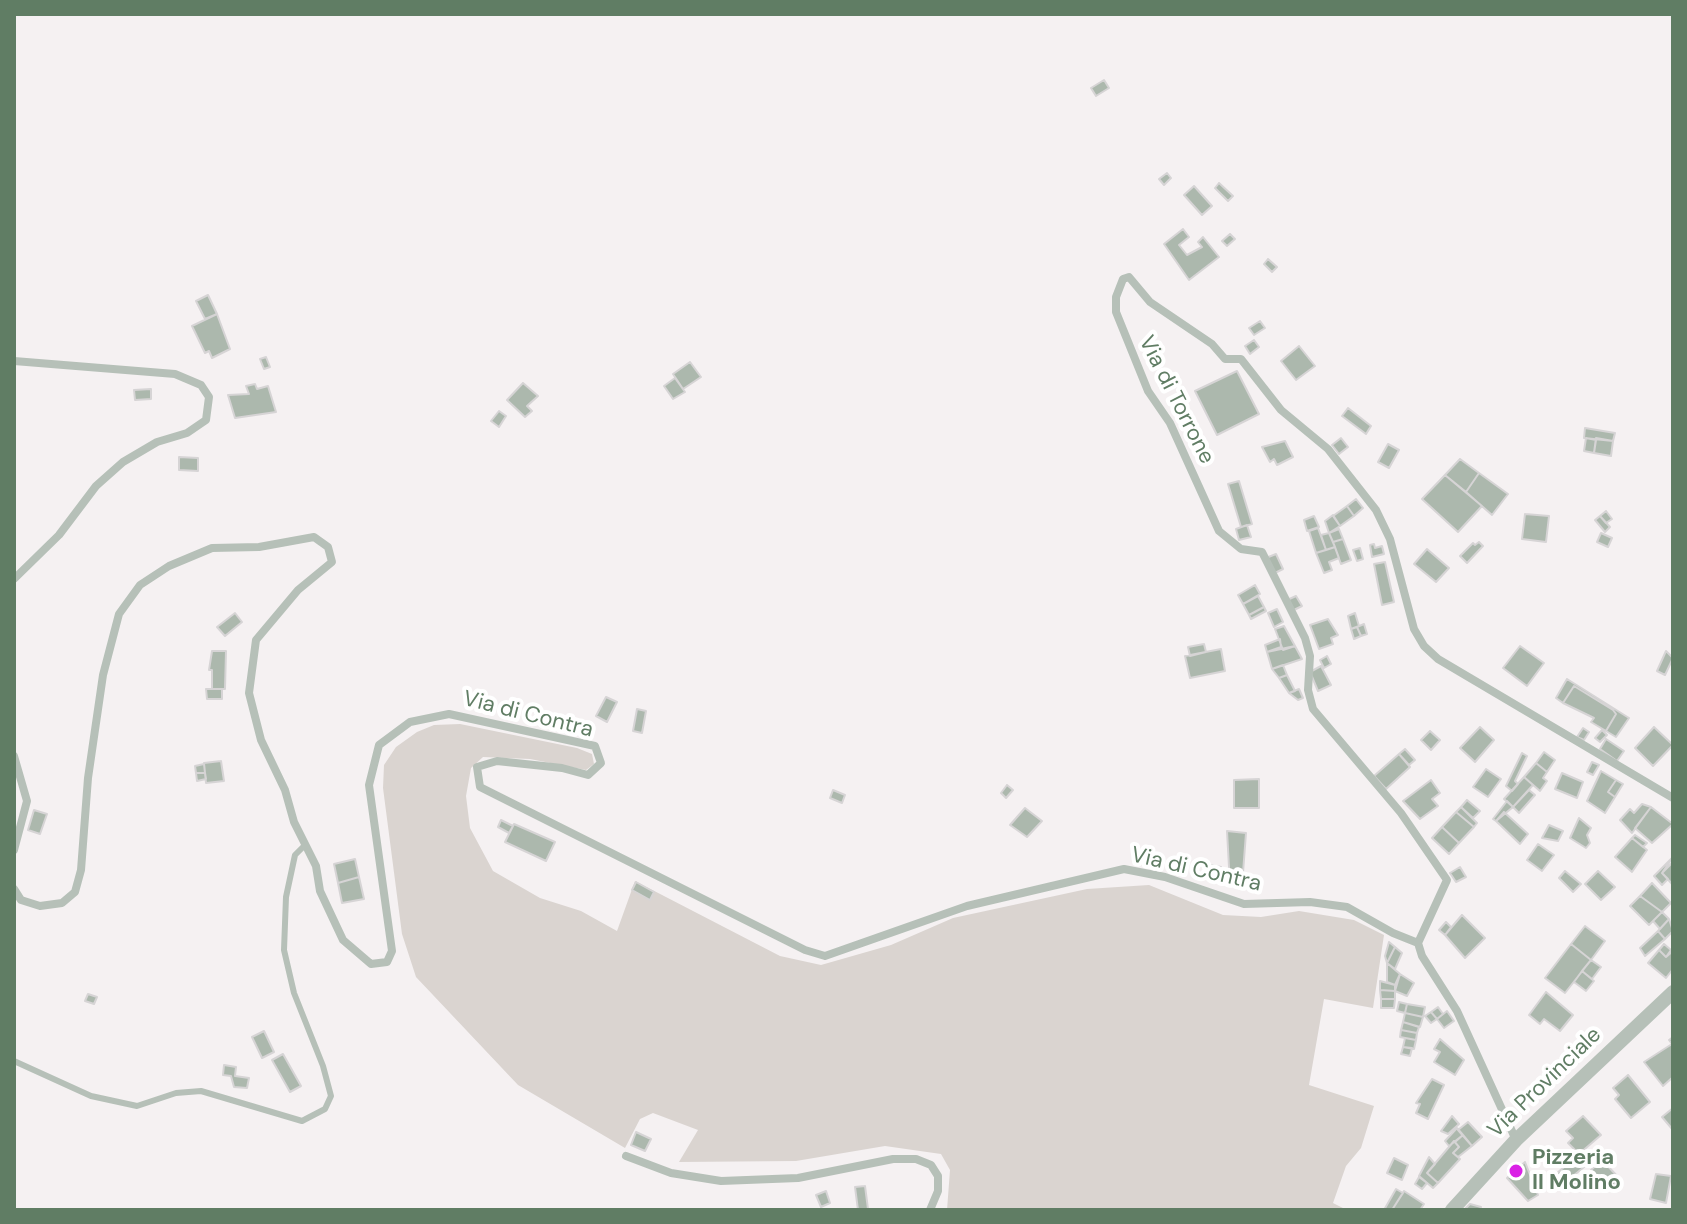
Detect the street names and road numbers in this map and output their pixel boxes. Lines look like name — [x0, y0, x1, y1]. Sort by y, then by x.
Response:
street label: Via di Torrone — [1132, 332, 1220, 468]
street label: Via di Contra — [460, 686, 596, 744]
street label: Via di Contra — [1128, 842, 1264, 898]
street label: Via Provinciale — [1483, 1022, 1607, 1144]

